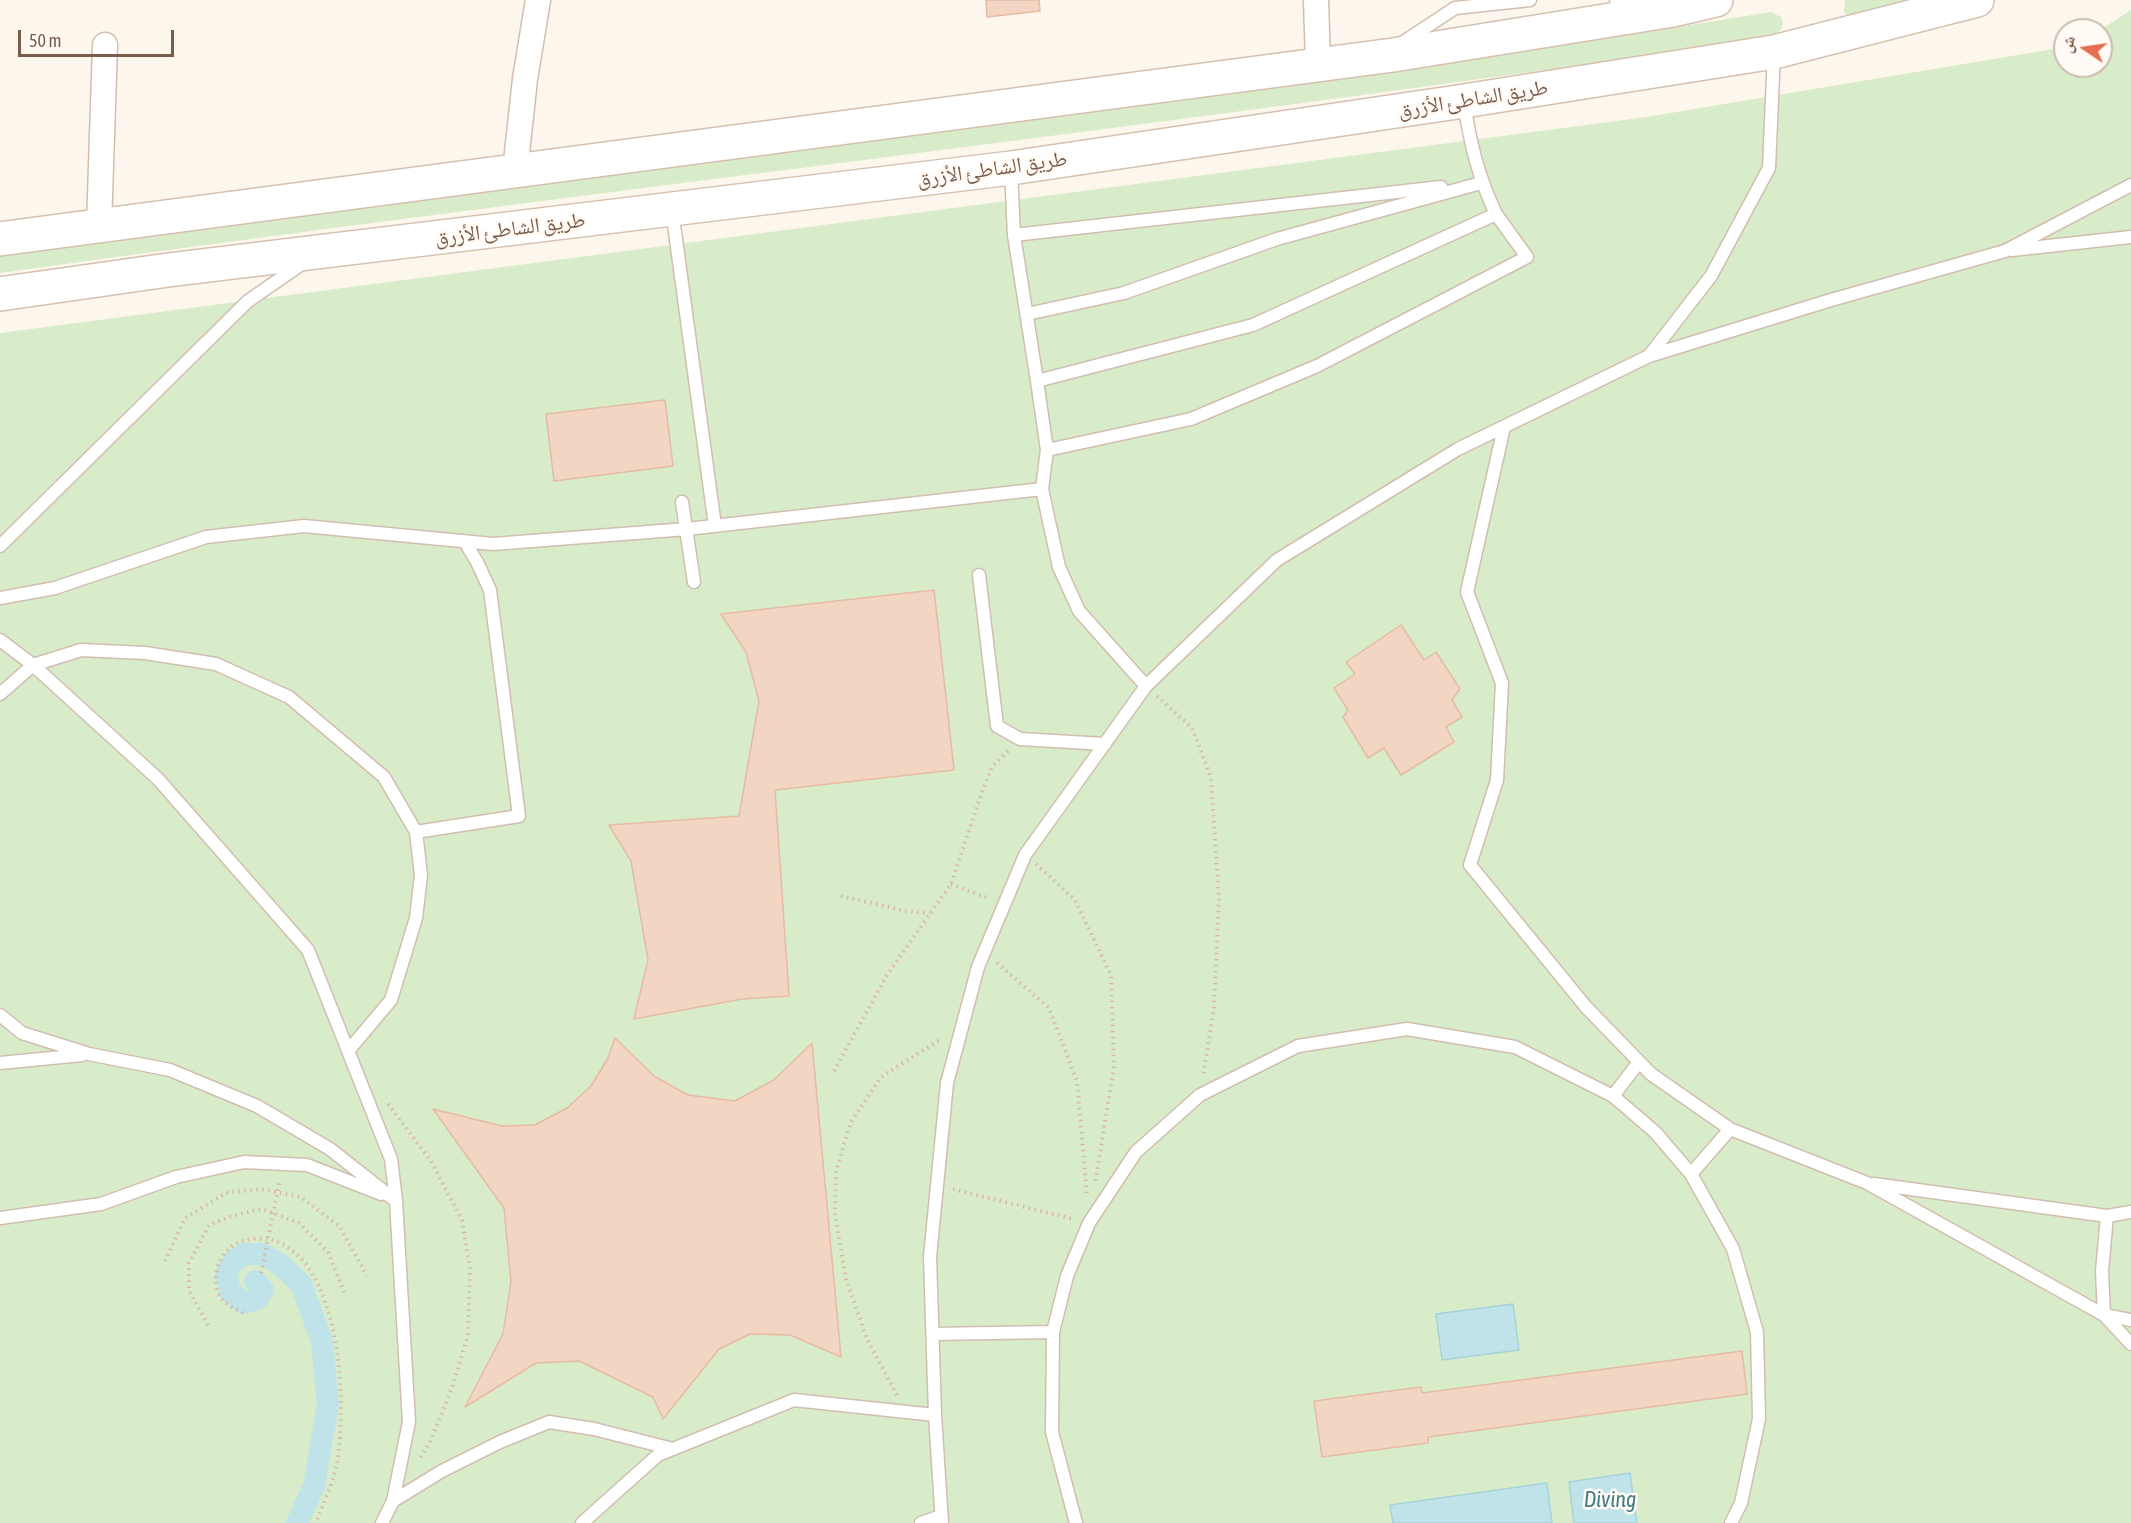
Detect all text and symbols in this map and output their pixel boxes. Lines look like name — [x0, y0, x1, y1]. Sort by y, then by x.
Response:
scale bar — [21, 18, 177, 56]
north arrow — [2053, 18, 2113, 78]
text: 50 m — [29, 30, 61, 51]
text: ش — [2057, 34, 2078, 55]
street label: طريق الشاطئ الأزرق — [1396, 75, 1550, 123]
street label: طريق الشاطئ الأزرق — [915, 146, 1069, 192]
street label: طريق الشاطئ الأزرق — [433, 207, 587, 251]
water label: Diving — [1584, 1487, 1636, 1513]

